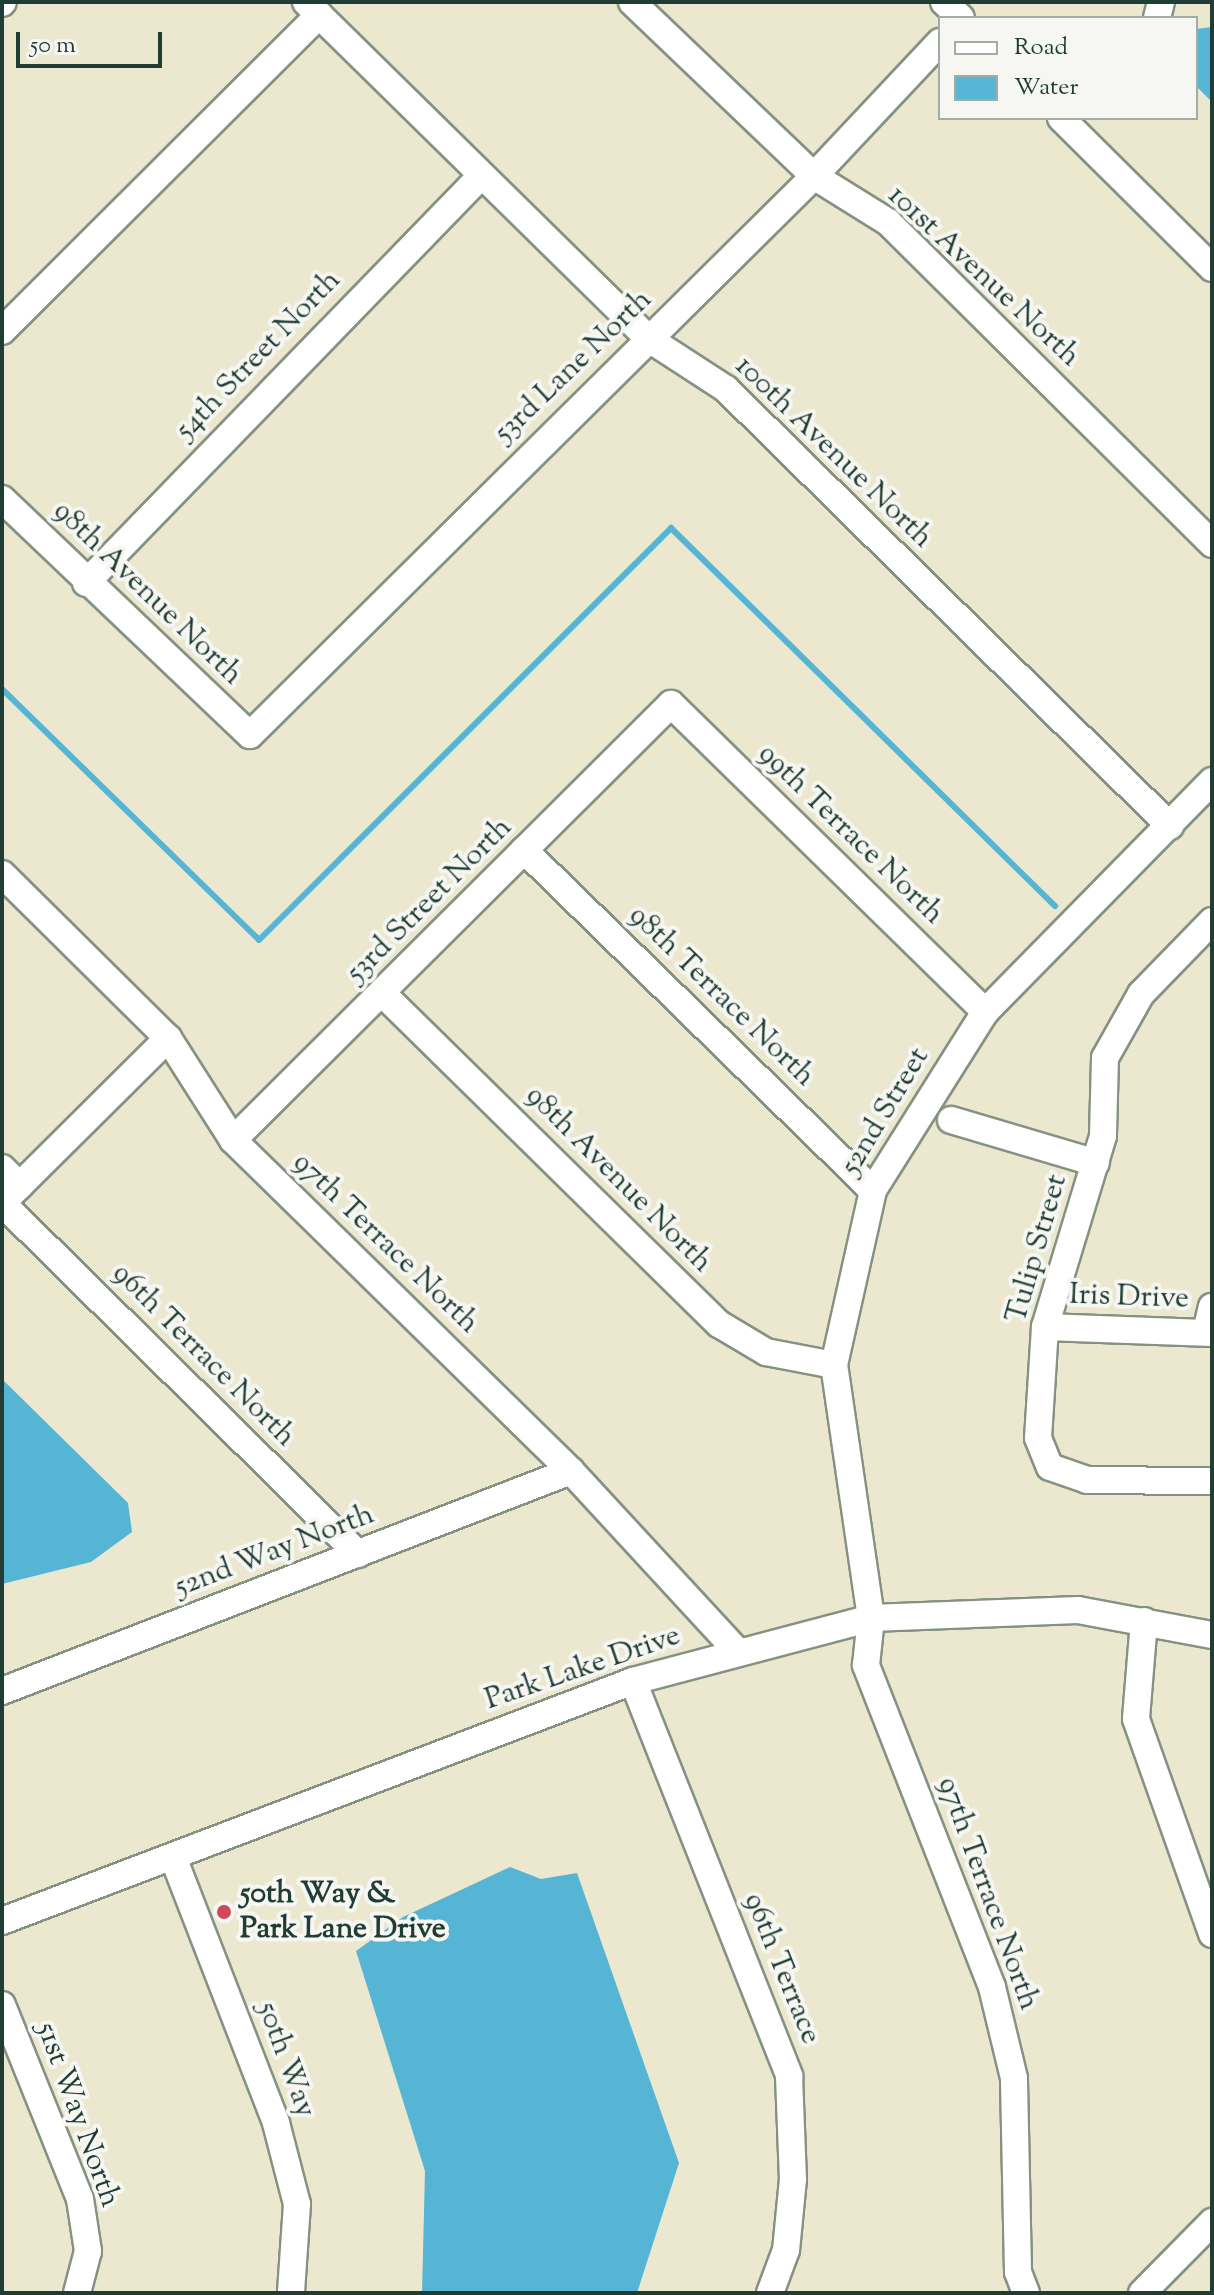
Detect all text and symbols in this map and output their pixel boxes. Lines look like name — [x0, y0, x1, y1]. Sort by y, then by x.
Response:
scale bar — [20, 16, 166, 66]
legend — [938, 16, 1198, 120]
text: 50 m — [30, 29, 76, 63]
text: Road — [1014, 31, 1068, 65]
text: Water — [1014, 71, 1078, 105]
street label: 101st Avenue North — [879, 179, 1087, 375]
street label: 54th Street North — [169, 264, 349, 448]
street label: 53rd Lane North — [488, 283, 660, 451]
street label: 100th Avenue North — [726, 349, 940, 557]
street label: 98th Avenue North — [45, 494, 249, 694]
street label: 99th Terrace North — [750, 737, 950, 933]
street label: 53rd Street North — [340, 811, 520, 991]
street label: 98th Terrace North — [620, 899, 822, 1095]
street label: 52nd Street — [834, 1042, 938, 1182]
street label: 98th Avenue North — [517, 1079, 719, 1281]
street label: 97th Terrace North — [284, 1146, 486, 1342]
street label: Tulip Street — [1000, 1171, 1076, 1327]
street label: 96th Terrace North — [104, 1257, 302, 1455]
street label: Iris Drive — [1068, 1278, 1190, 1318]
street label: 52nd Way North — [170, 1497, 380, 1607]
street label: Park Lake Drive — [481, 1619, 685, 1719]
street label: 97th Terrace North — [928, 1773, 1046, 2015]
place label: 50th Way & Park Lane Drive — [240, 1877, 446, 1948]
street label: 96th Terrace — [734, 1888, 828, 2050]
marker: 50th Way & Park Lane Drive — [215, 1903, 233, 1921]
street label: 50th Way — [248, 1997, 322, 2123]
street label: 51st Way North — [27, 2018, 127, 2212]

